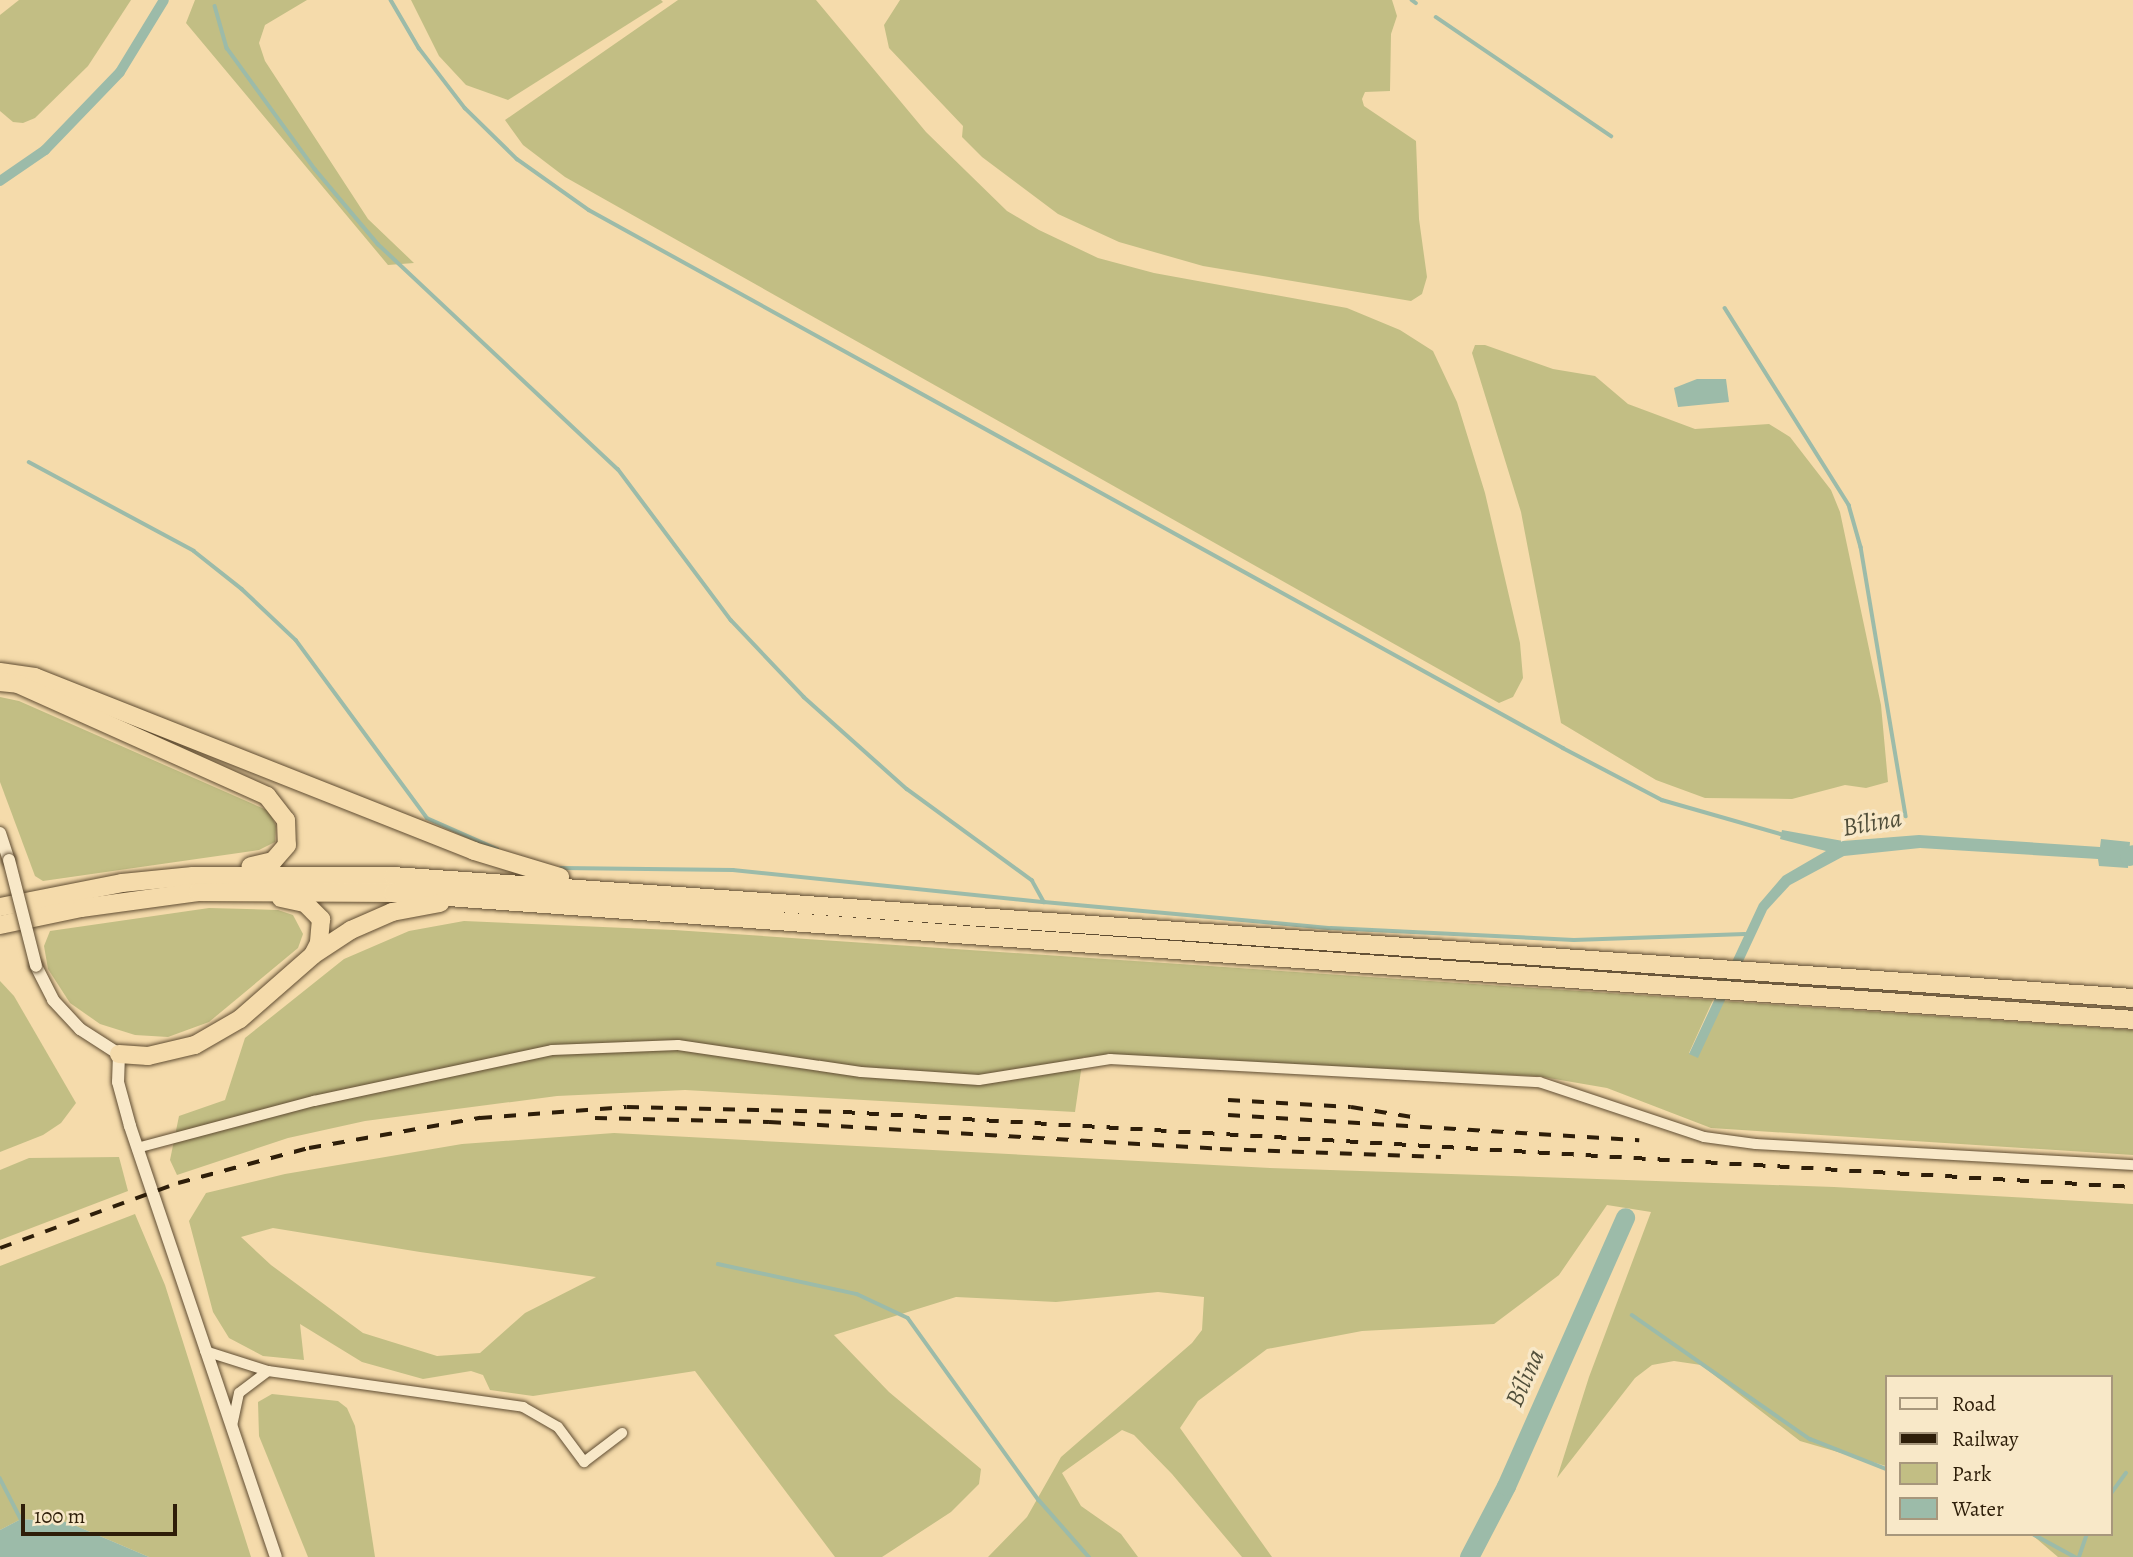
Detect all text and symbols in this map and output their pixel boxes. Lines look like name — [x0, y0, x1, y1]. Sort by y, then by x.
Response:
water label: Bílina — [1840, 802, 1904, 844]
water label: Bílina — [1499, 1344, 1551, 1412]
legend — [1884, 1375, 2112, 1536]
text: Road — [1952, 1390, 1996, 1418]
text: Railway — [1952, 1425, 2018, 1453]
text: Park — [1952, 1460, 1991, 1488]
scale bar — [24, 1490, 180, 1534]
text: Water — [1952, 1495, 2004, 1523]
text: 100 m — [34, 1502, 85, 1530]

